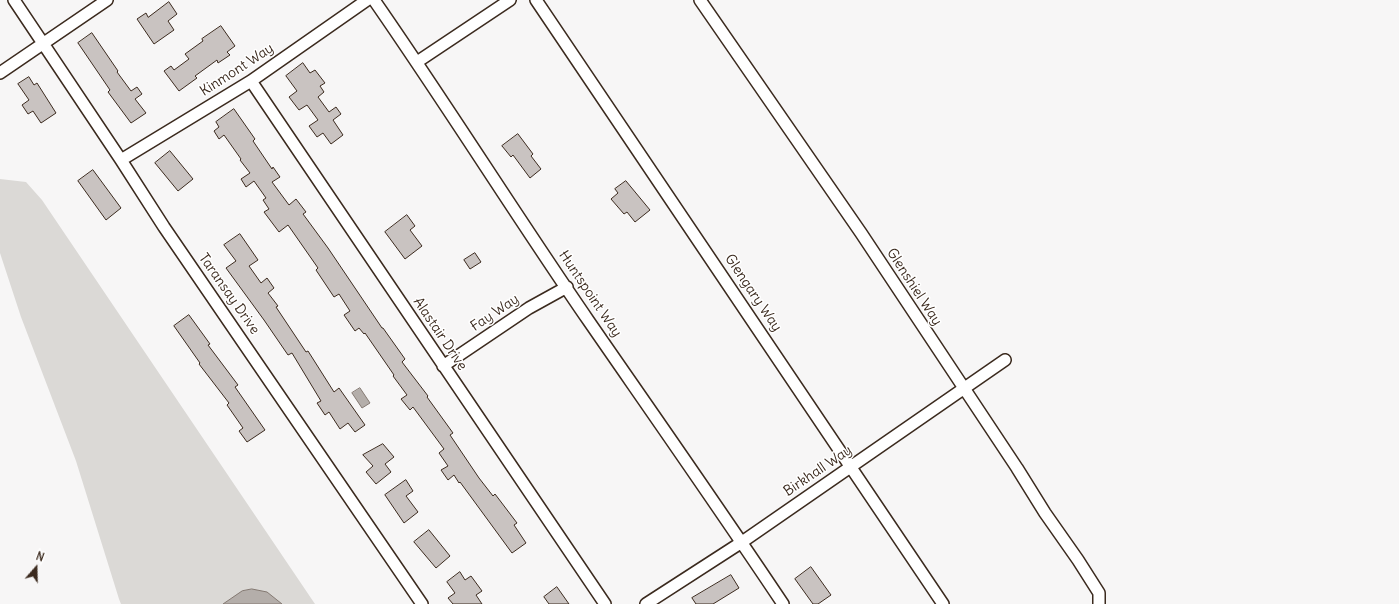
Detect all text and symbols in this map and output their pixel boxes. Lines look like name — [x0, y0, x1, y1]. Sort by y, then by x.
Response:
street label: Kinmont Way — [197, 40, 277, 100]
street label: Glenshiel Way — [883, 245, 945, 329]
street label: Huntspoint Way — [555, 248, 625, 340]
street label: Taransay Drive — [195, 250, 263, 338]
street label: Glengary Way — [721, 251, 785, 335]
street label: Fay Way — [468, 291, 522, 335]
street label: Alastair Drive — [409, 294, 471, 374]
street label: Birkhall Way — [781, 442, 855, 500]
north arrow — [16, 548, 56, 588]
text: N — [34, 549, 46, 565]

